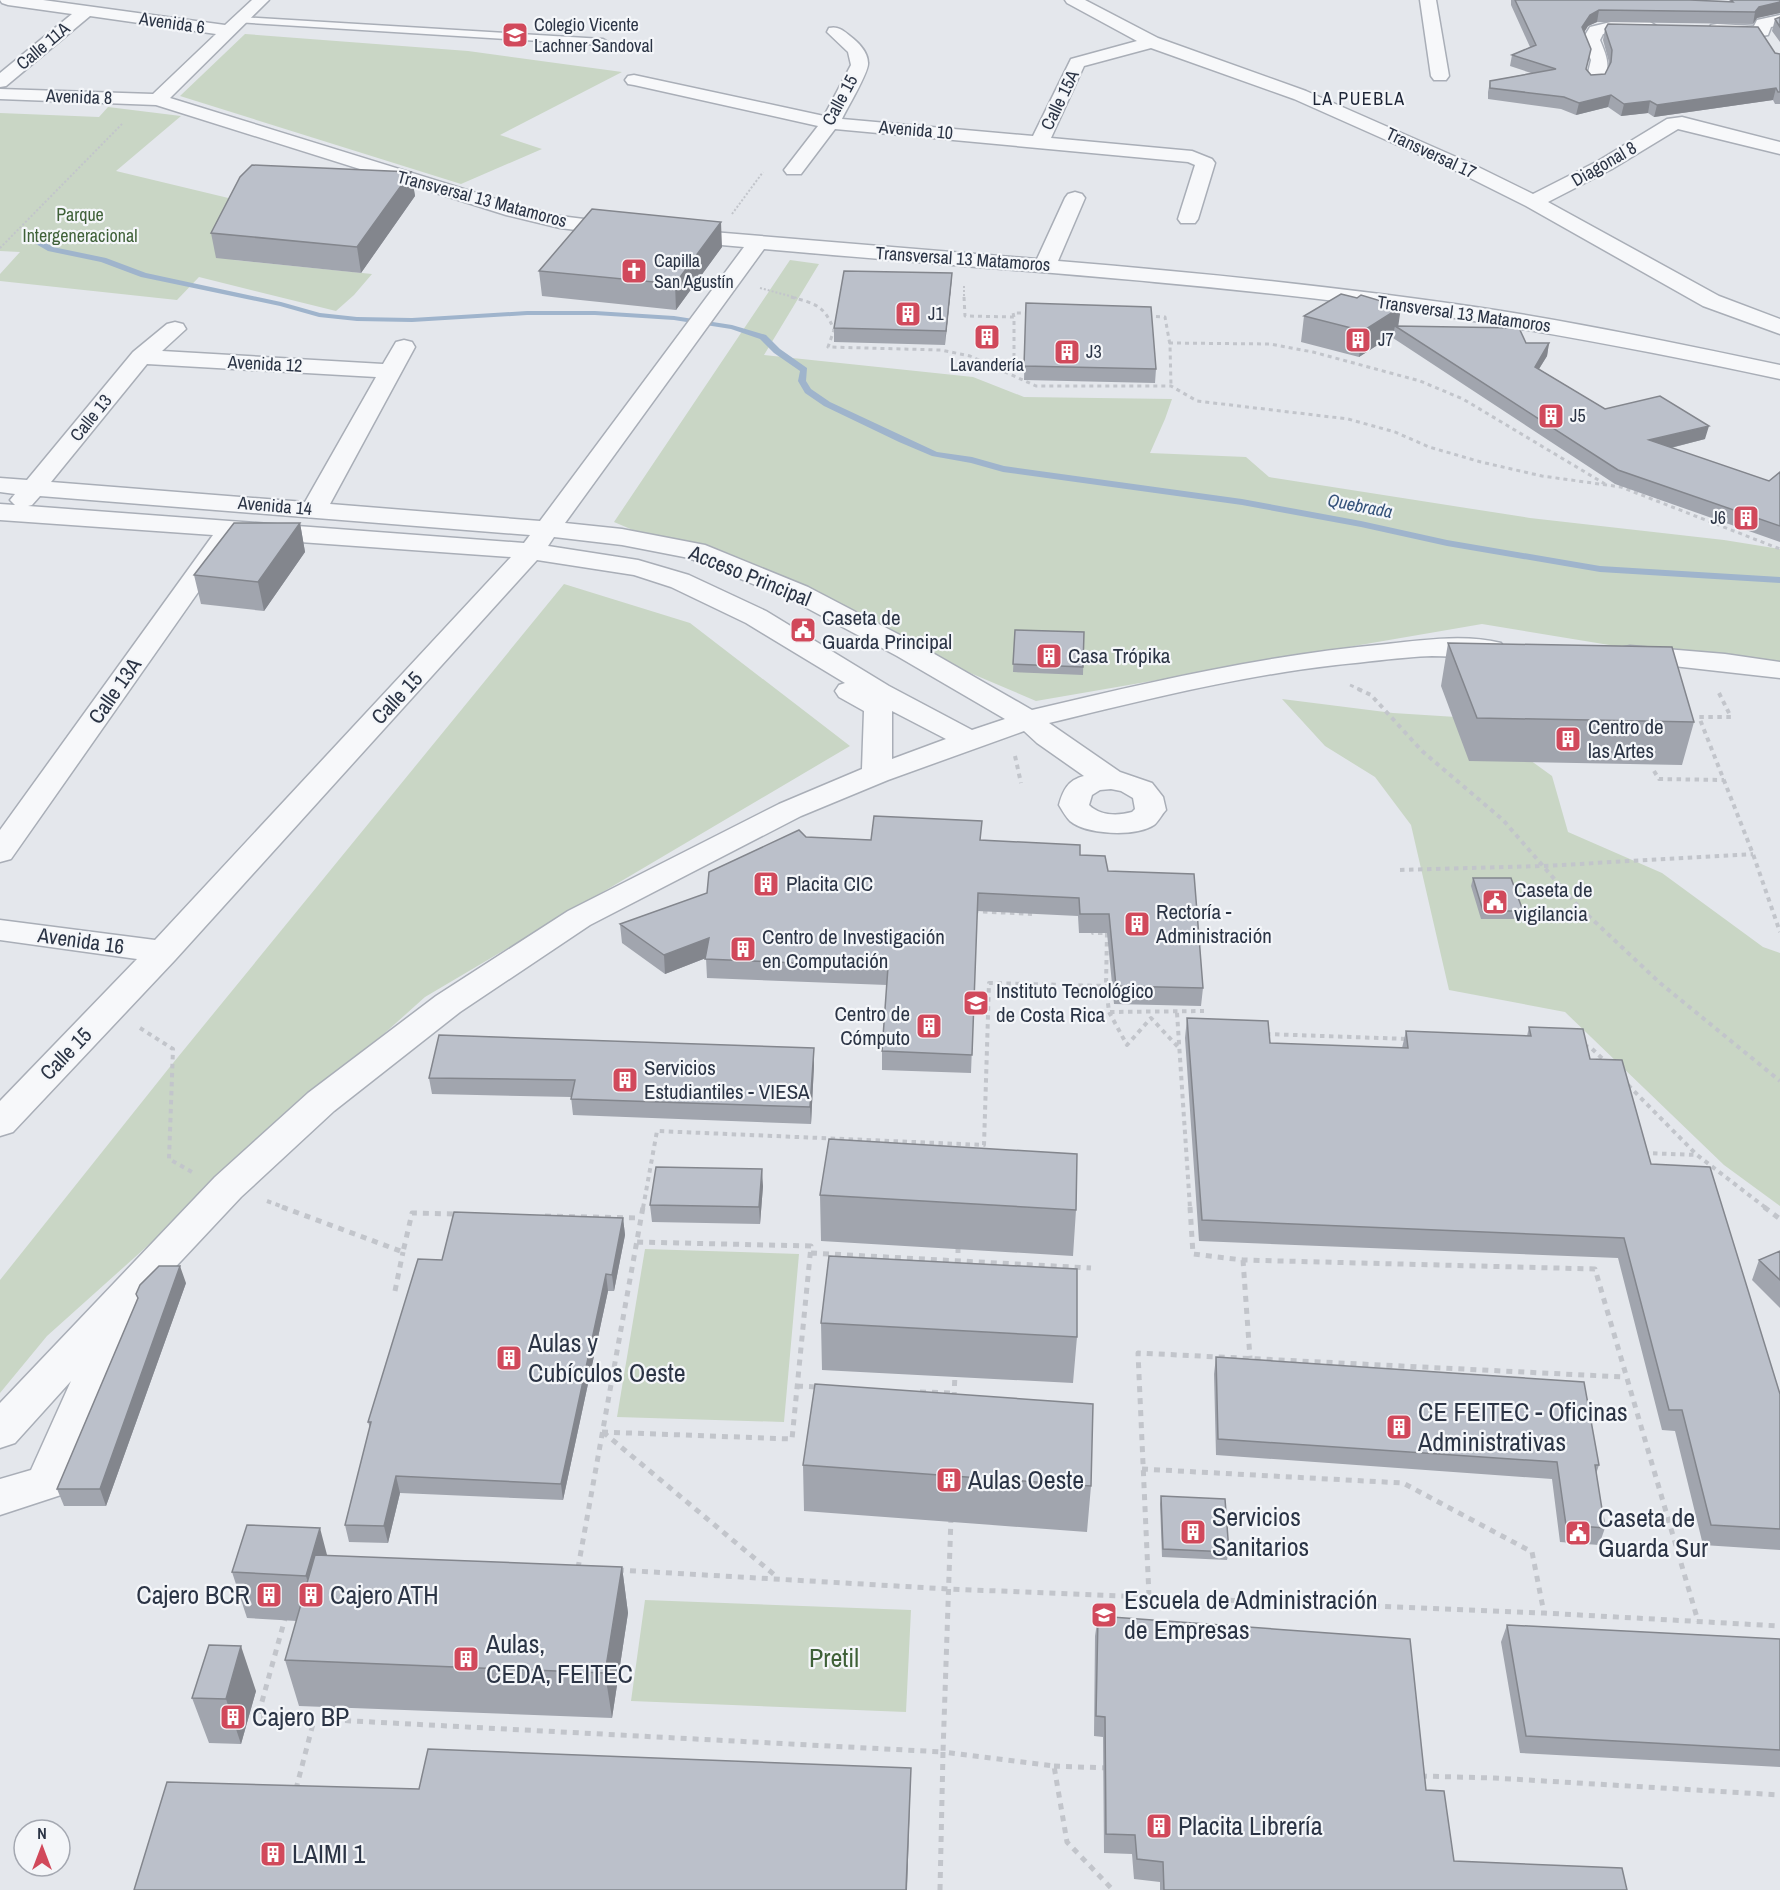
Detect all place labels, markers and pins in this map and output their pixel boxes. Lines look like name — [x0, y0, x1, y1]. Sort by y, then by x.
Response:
place label: Colegio Vicente Lachner Sandoval — [534, 12, 653, 58]
school or university icon: Colegio Vicente Lachner Sandoval — [500, 20, 530, 50]
place label: Capilla San Agustín — [654, 248, 734, 294]
church icon: Capilla San Agustín — [619, 256, 649, 286]
building icon: J1 — [893, 299, 923, 329]
place label: J1 — [928, 301, 944, 326]
building icon: Lavandería — [972, 322, 1002, 352]
building icon: J7 — [1343, 325, 1373, 355]
place label: J7 — [1378, 327, 1394, 352]
building icon: J3 — [1052, 337, 1082, 367]
place label: J3 — [1086, 339, 1102, 364]
place label: Lavandería — [950, 352, 1024, 377]
building icon: J5 — [1536, 401, 1566, 431]
place label: J5 — [1570, 403, 1586, 428]
building icon: J6 — [1731, 503, 1761, 533]
place label: J6 — [1710, 505, 1726, 530]
place label: Caseta de Guarda Principal — [822, 603, 952, 656]
public building icon: Caseta de Guarda Principal — [788, 615, 818, 645]
building icon: Casa Trópika — [1034, 641, 1064, 671]
place label: Casa Trópika — [1068, 641, 1171, 670]
place label: Centro de las Artes — [1588, 712, 1664, 765]
building icon: Centro de las Artes — [1553, 724, 1583, 754]
building icon: Placita CIC — [751, 869, 781, 899]
place label: Placita CIC — [786, 869, 873, 898]
place label: Caseta de vigilancia — [1514, 875, 1593, 928]
public building icon: Caseta de vigilancia — [1480, 887, 1510, 917]
place label: Rectoría - Administración — [1155, 897, 1272, 950]
building icon: Rectoría - Administración — [1122, 909, 1152, 939]
place label: Centro de Investigación en Computación — [762, 922, 945, 975]
building icon: Centro de Investigación en Computación — [728, 934, 758, 964]
place label: Instituto Tecnológico de Costa Rica — [996, 976, 1154, 1029]
school or university icon: Instituto Tecnológico de Costa Rica — [961, 988, 991, 1018]
place label: Centro de Cómputo — [834, 999, 910, 1052]
building icon: Centro de Cómputo — [914, 1011, 944, 1041]
place label: Servicios Estudiantiles - VIESA — [644, 1053, 810, 1106]
building icon: Servicios Estudiantiles - VIESA — [610, 1065, 640, 1095]
place label: Aulas y Cubículos Oeste — [527, 1325, 686, 1390]
building icon: Aulas y Cubículos Oeste — [494, 1343, 524, 1373]
place label: CE FEITEC - Oficinas Administrativas — [1417, 1394, 1628, 1459]
building icon: CE FEITEC - Oficinas Administrativas — [1384, 1412, 1414, 1442]
place label: Aulas Oeste — [967, 1462, 1084, 1497]
building icon: Aulas Oeste — [934, 1465, 964, 1495]
place label: Servicios Sanitarios — [1212, 1499, 1309, 1564]
place label: Caseta de Guarda Sur — [1598, 1500, 1708, 1565]
building icon: Servicios Sanitarios — [1178, 1517, 1208, 1547]
public building icon: Caseta de Guarda Sur — [1563, 1518, 1593, 1548]
place label: Cajero BCR — [136, 1577, 250, 1612]
place label: Cajero ATH — [330, 1577, 439, 1612]
building icon: Cajero BCR — [254, 1580, 284, 1610]
building icon: Cajero ATH — [296, 1580, 326, 1610]
place label: Escuela de Administración de Empresas — [1124, 1582, 1378, 1647]
school or university icon: Escuela de Administración de Empresas — [1089, 1600, 1119, 1630]
place label: Aulas, CEDA, FEITEC — [485, 1626, 633, 1691]
building icon: Aulas, CEDA, FEITEC — [451, 1644, 481, 1674]
place label: Cajero BP — [252, 1699, 349, 1734]
building icon: Cajero BP — [218, 1702, 248, 1732]
place label: Placita Librería — [1178, 1808, 1323, 1843]
building icon: Placita Librería — [1144, 1811, 1174, 1841]
place label: LAIMI 1 — [292, 1836, 366, 1871]
building icon: LAIMI 1 — [258, 1839, 288, 1869]

